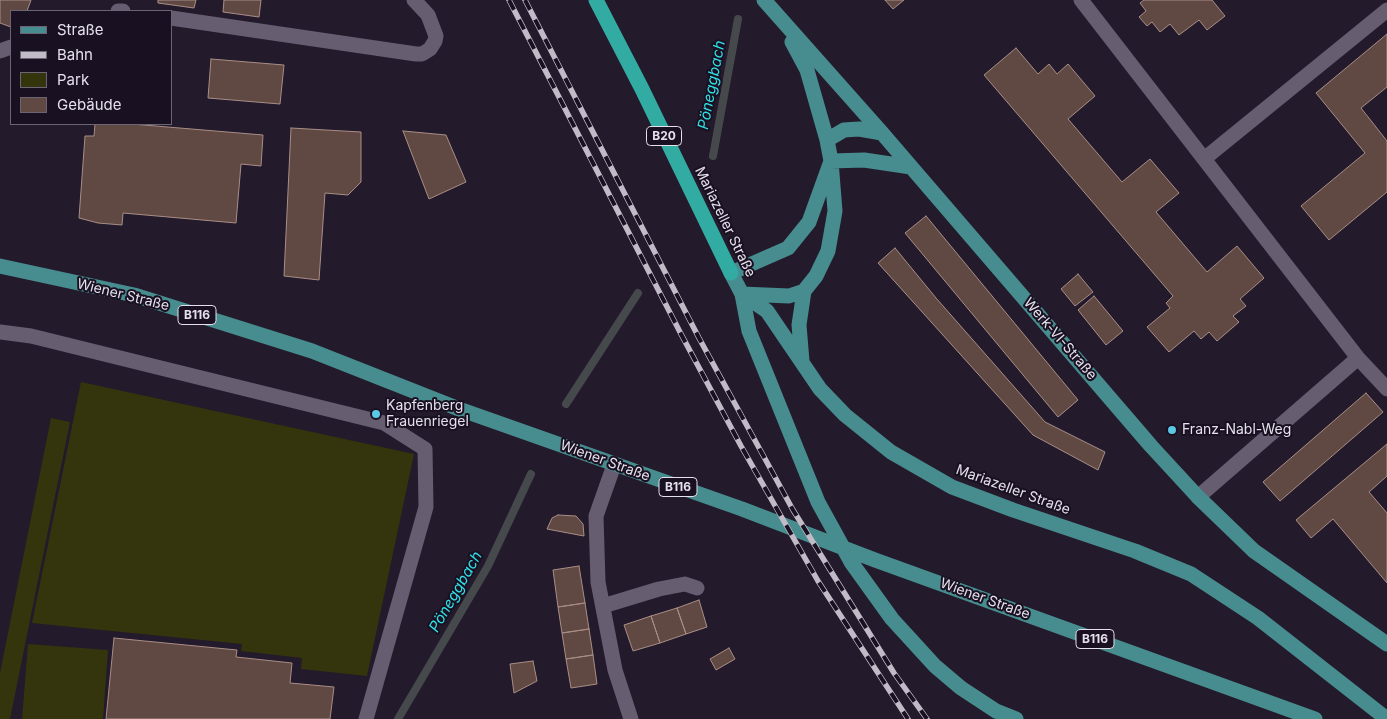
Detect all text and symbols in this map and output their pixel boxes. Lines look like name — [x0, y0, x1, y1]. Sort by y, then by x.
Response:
legend — [10, 10, 172, 125]
text: Straße — [57, 20, 104, 39]
water label: Pöneggbach — [695, 39, 729, 131]
text: Bahn — [57, 45, 93, 64]
text: Park — [57, 70, 89, 89]
text: Gebäude — [57, 95, 122, 114]
road number: B20 — [646, 126, 682, 146]
street label: Mariazeller Straße — [691, 164, 759, 280]
street label: Wiener Straße — [75, 275, 171, 315]
street label: Werk-VI-Straße — [1020, 295, 1100, 383]
road number: B116 — [178, 306, 216, 324]
place label: Kapfenberg Frauenriegel — [386, 398, 469, 431]
marker: Kapfenberg Frauenriegel — [370, 408, 382, 420]
place label: Franz-Nabl-Weg — [1182, 422, 1291, 438]
marker: Franz-Nabl-Weg — [1166, 424, 1178, 436]
street label: Wiener Straße — [558, 437, 652, 485]
street label: Mariazeller Straße — [953, 461, 1073, 519]
road number: B116 — [659, 478, 697, 497]
water label: Pöneggbach — [426, 548, 486, 636]
street label: Wiener Straße — [938, 575, 1032, 623]
road number: B116 — [1076, 630, 1114, 648]

